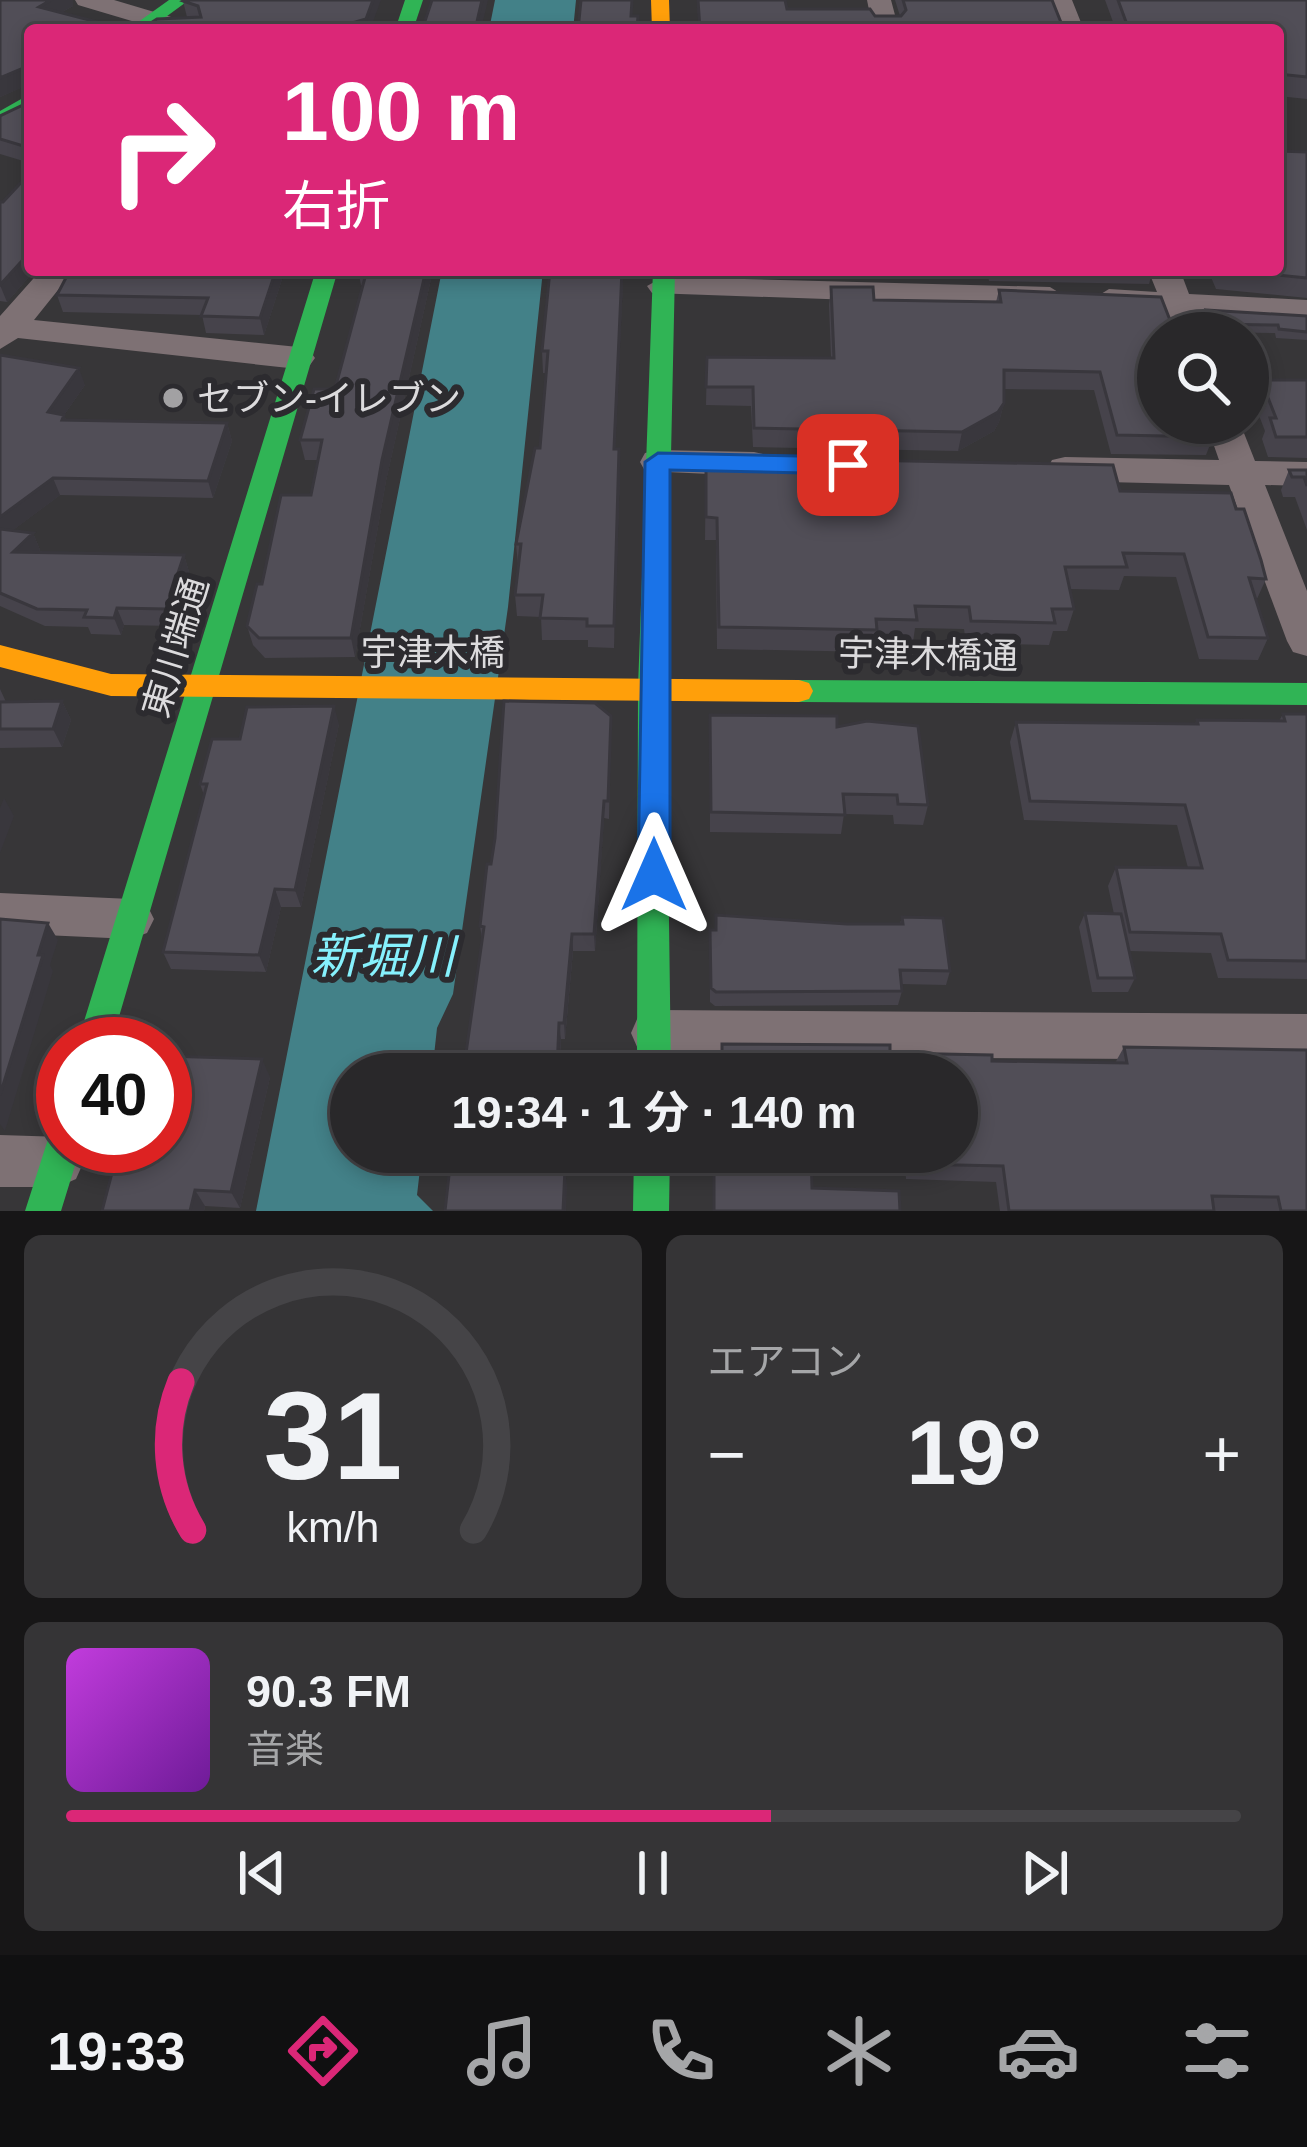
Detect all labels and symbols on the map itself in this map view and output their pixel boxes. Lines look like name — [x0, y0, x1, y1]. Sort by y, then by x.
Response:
place label: セブン-イレブン — [197, 378, 461, 419]
marker: セブン-イレブン — [160, 385, 186, 411]
pin — [797, 414, 899, 516]
street label: 東川端通 — [135, 572, 216, 722]
street label: 宇津木橋 — [361, 632, 505, 673]
street label: 宇津木橋通 — [838, 632, 1018, 677]
position arrow — [591, 812, 717, 938]
water label: 新堀川 — [311, 930, 460, 983]
speed limit sign: 40 — [36, 1017, 192, 1173]

